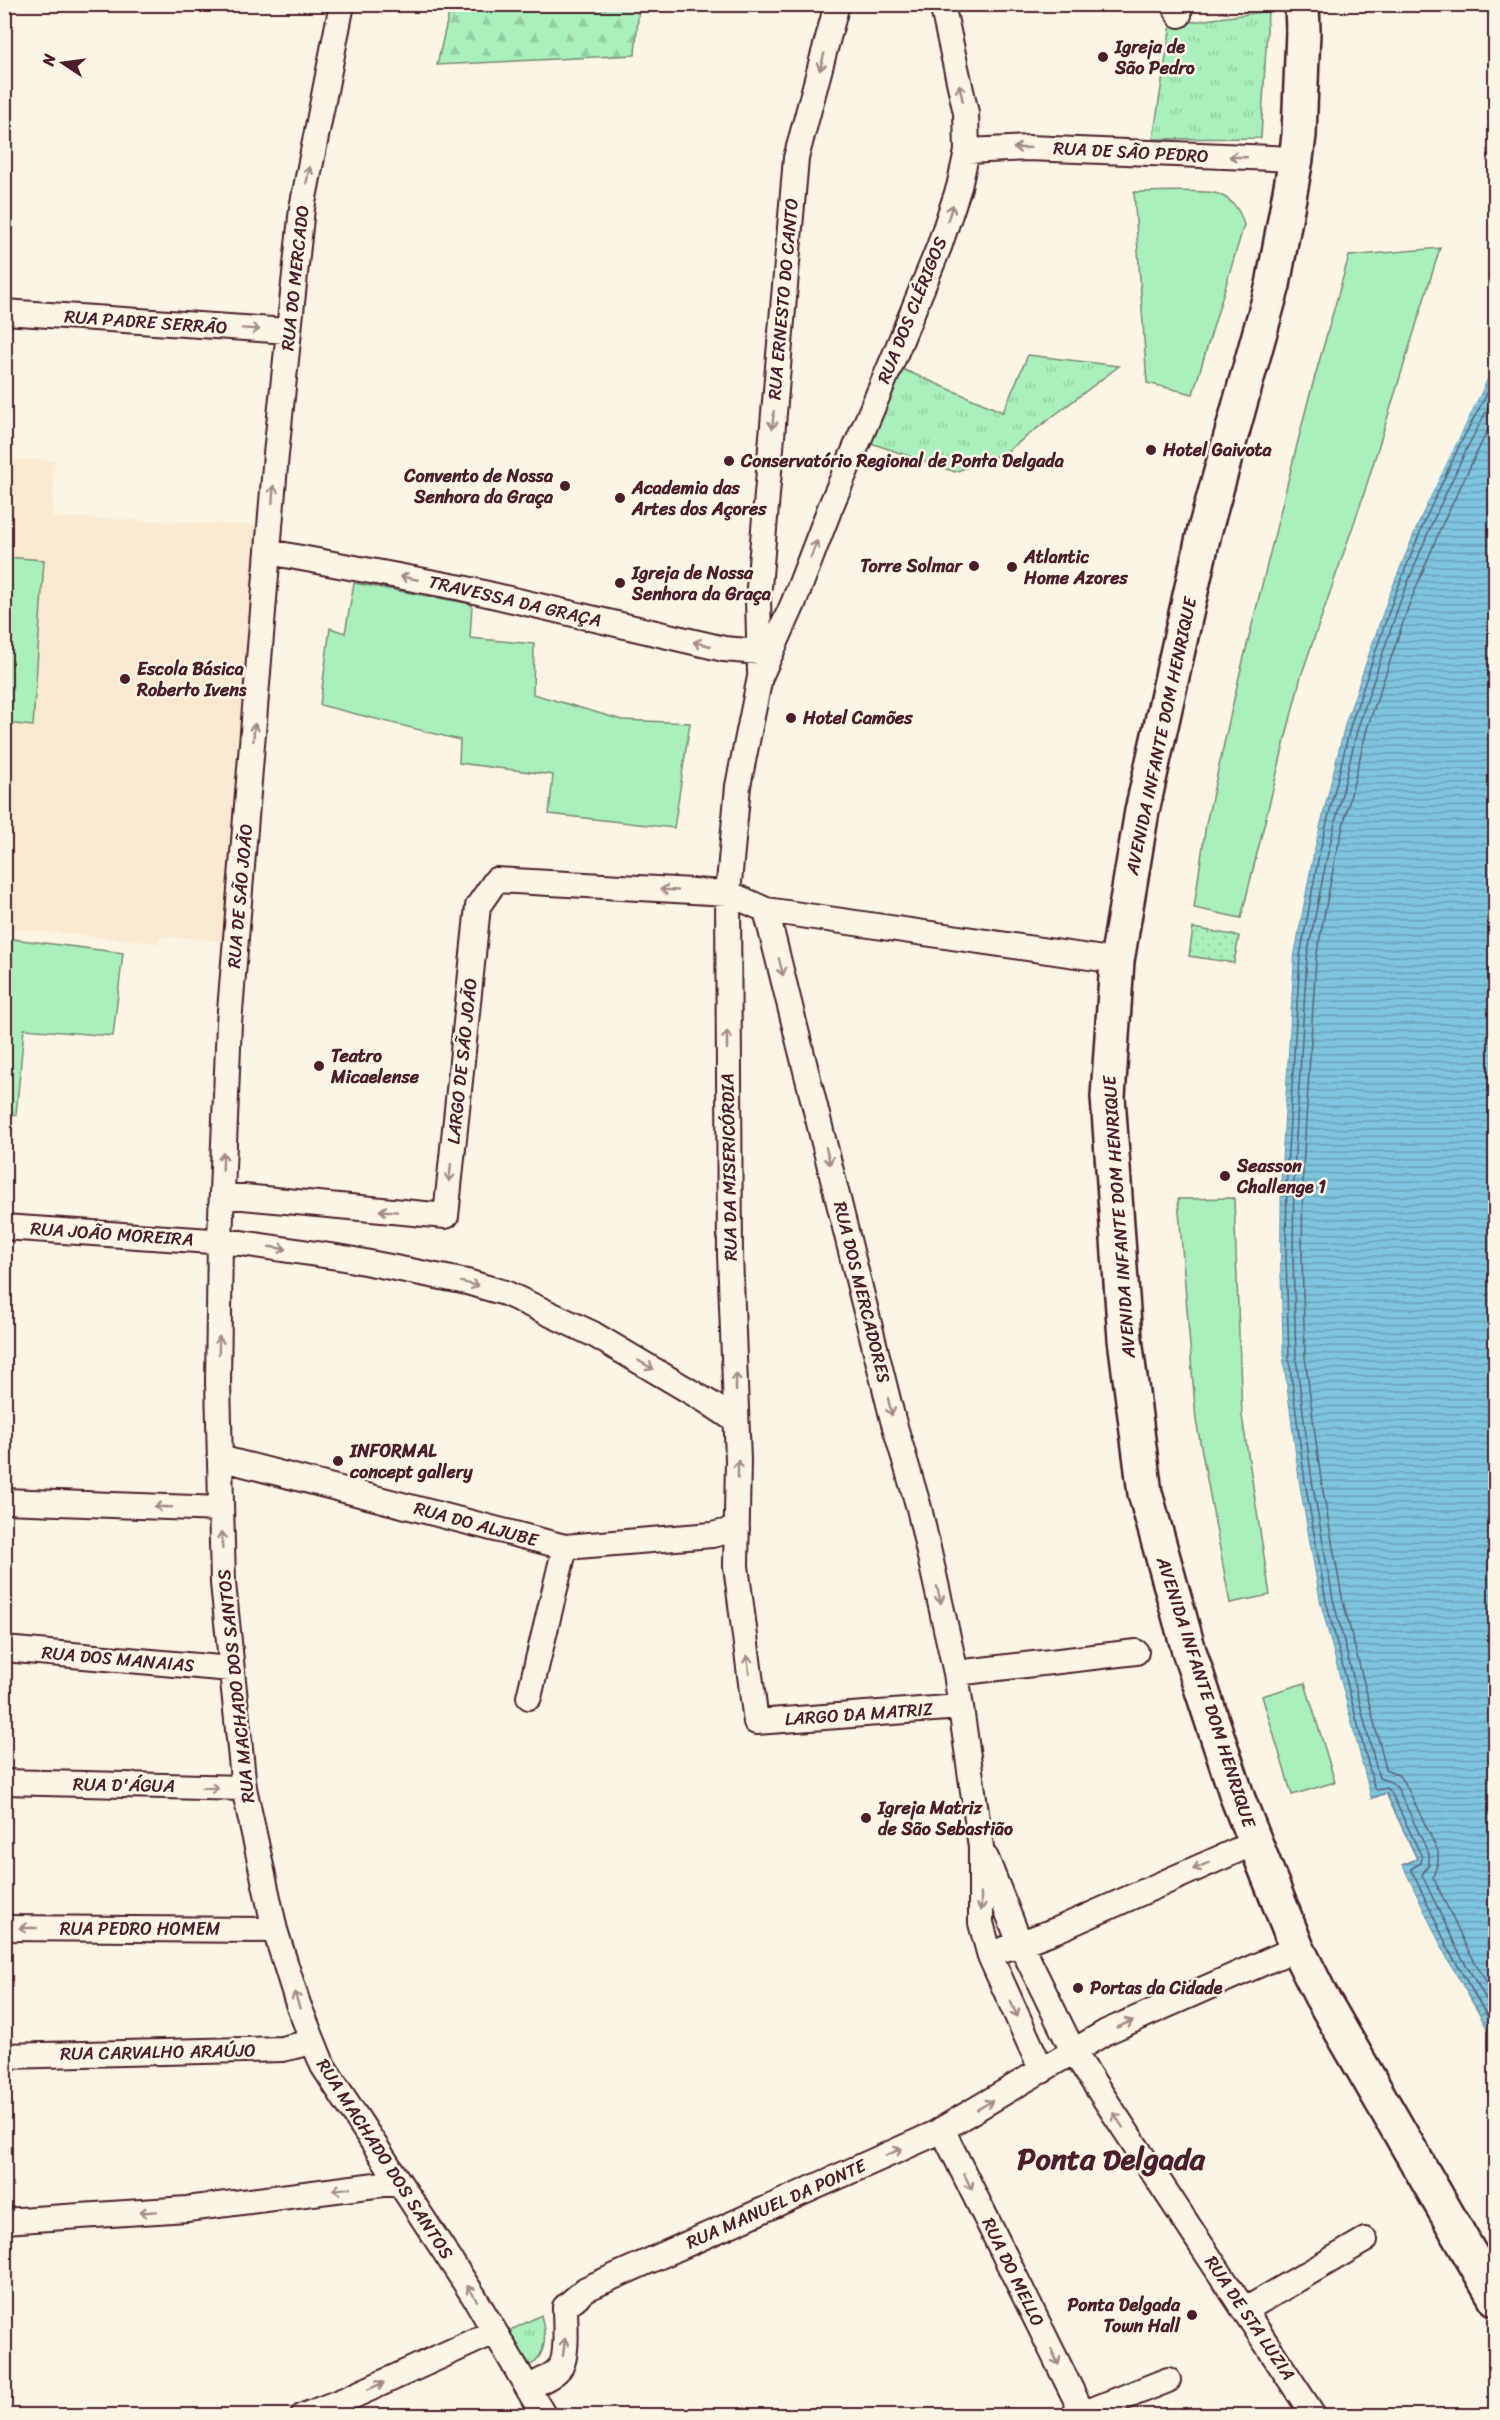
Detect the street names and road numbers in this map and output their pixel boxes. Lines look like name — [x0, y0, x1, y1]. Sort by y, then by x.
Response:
street label: RUA DE SÃO PEDRO — [1052, 132, 1210, 172]
street label: RUA ERNESTO DO CANTO — [758, 197, 808, 401]
street label: RUA DO MERCADO — [271, 204, 319, 352]
street label: RUA DOS CLÉRIGOS — [868, 231, 956, 389]
street label: RUA PADRE SERRÃO — [63, 300, 229, 344]
street label: TRAVESSA DA GRAÇA — [425, 566, 605, 636]
street label: AVENIDA INFANTE DOM HENRIQUE — [1116, 593, 1206, 879]
street label: RUA DE SÃO JOÃO — [218, 822, 262, 970]
street label: LARGO DE SÃO JOÃO — [437, 976, 487, 1146]
street label: RUA DA MISERICÓRDIA — [711, 1073, 747, 1261]
street label: AVENIDA INFANTE DOM HENRIQUE — [1093, 1074, 1145, 1360]
street label: RUA DOS MERCADORES — [824, 1198, 900, 1387]
street label: RUA JOÃO MOREIRA — [29, 1212, 195, 1256]
street label: RUA DO ALJUBE — [410, 1492, 543, 1556]
street label: AVENIDA INFANTE DOM HENRIQUE — [1147, 1551, 1265, 1833]
street label: RUA MACHADO DOS SANTOS — [208, 1567, 264, 1805]
street label: RUA DOS MANAIAS — [40, 1636, 196, 1682]
street label: LARGO DA MATRIZ — [784, 1693, 935, 1735]
street label: RUA D'ÁGUA — [73, 1768, 175, 1802]
street label: RUA PEDRO HOMEM — [60, 1913, 221, 1945]
street label: RUA CARVALHO ARAÚJO — [60, 2034, 256, 2070]
street label: RUA MACHADO DOS SANTOS — [308, 2052, 462, 2266]
street label: RUA MANUEL DA PONTE — [681, 2149, 872, 2258]
street label: RUA DO MELLO — [973, 2212, 1053, 2332]
street label: RUA DE STA LUZIA — [1196, 2249, 1304, 2387]

